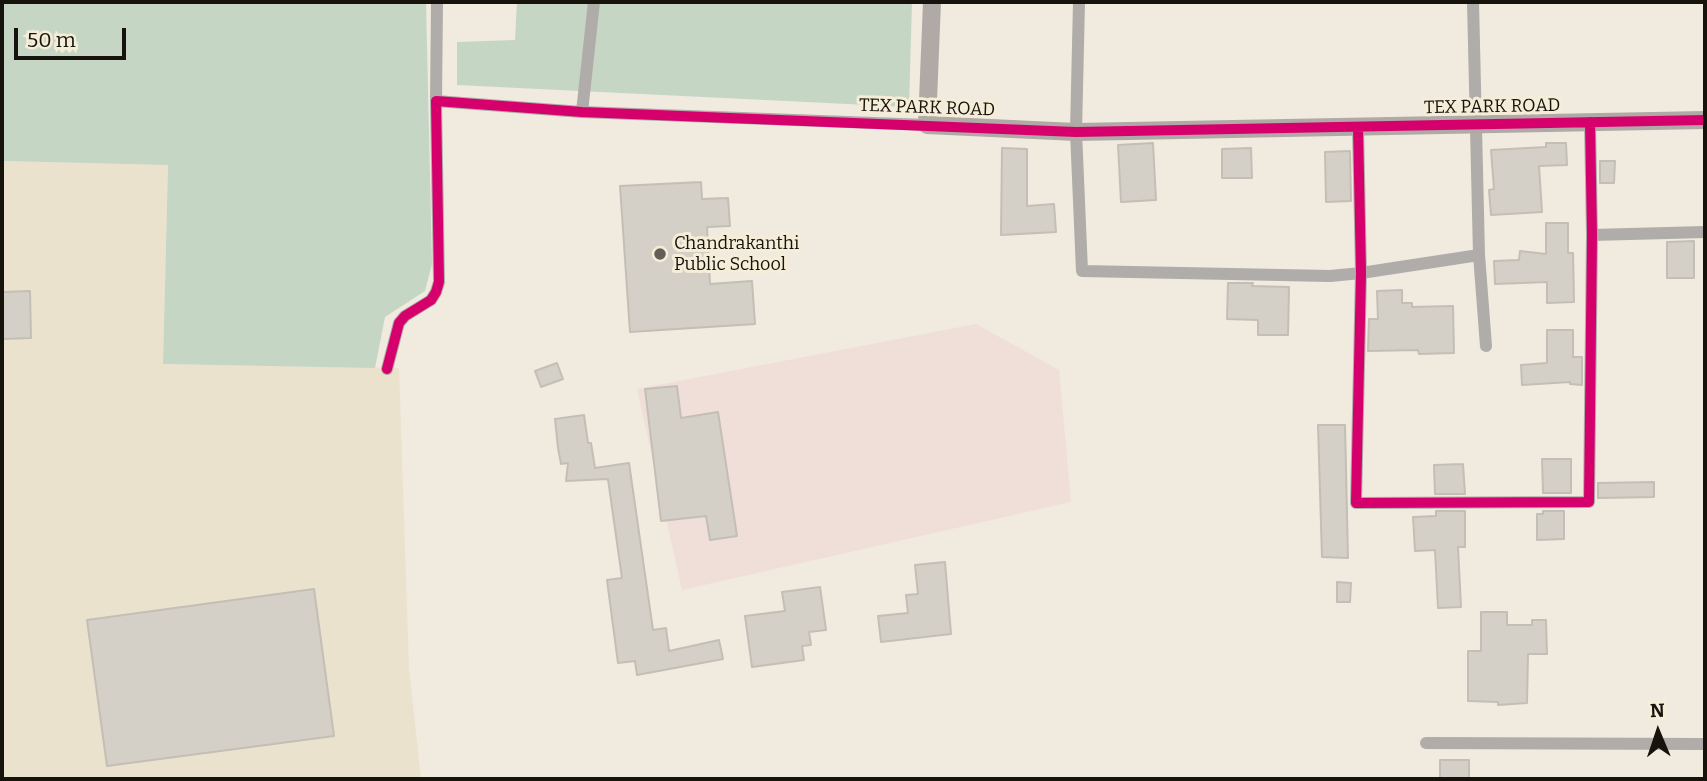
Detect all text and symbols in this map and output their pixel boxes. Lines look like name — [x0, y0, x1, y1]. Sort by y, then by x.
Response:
scale bar — [18, 14, 130, 58]
text: 50 m — [27, 27, 76, 53]
street label: TEX PARK ROAD — [858, 95, 996, 121]
street label: TEX PARK ROAD — [1424, 95, 1560, 119]
place label: Chandrakanthi Public School — [674, 233, 799, 276]
marker: Chandrakanthi Public School — [652, 246, 668, 262]
north arrow — [1623, 697, 1693, 767]
text: N — [1650, 699, 1665, 722]

